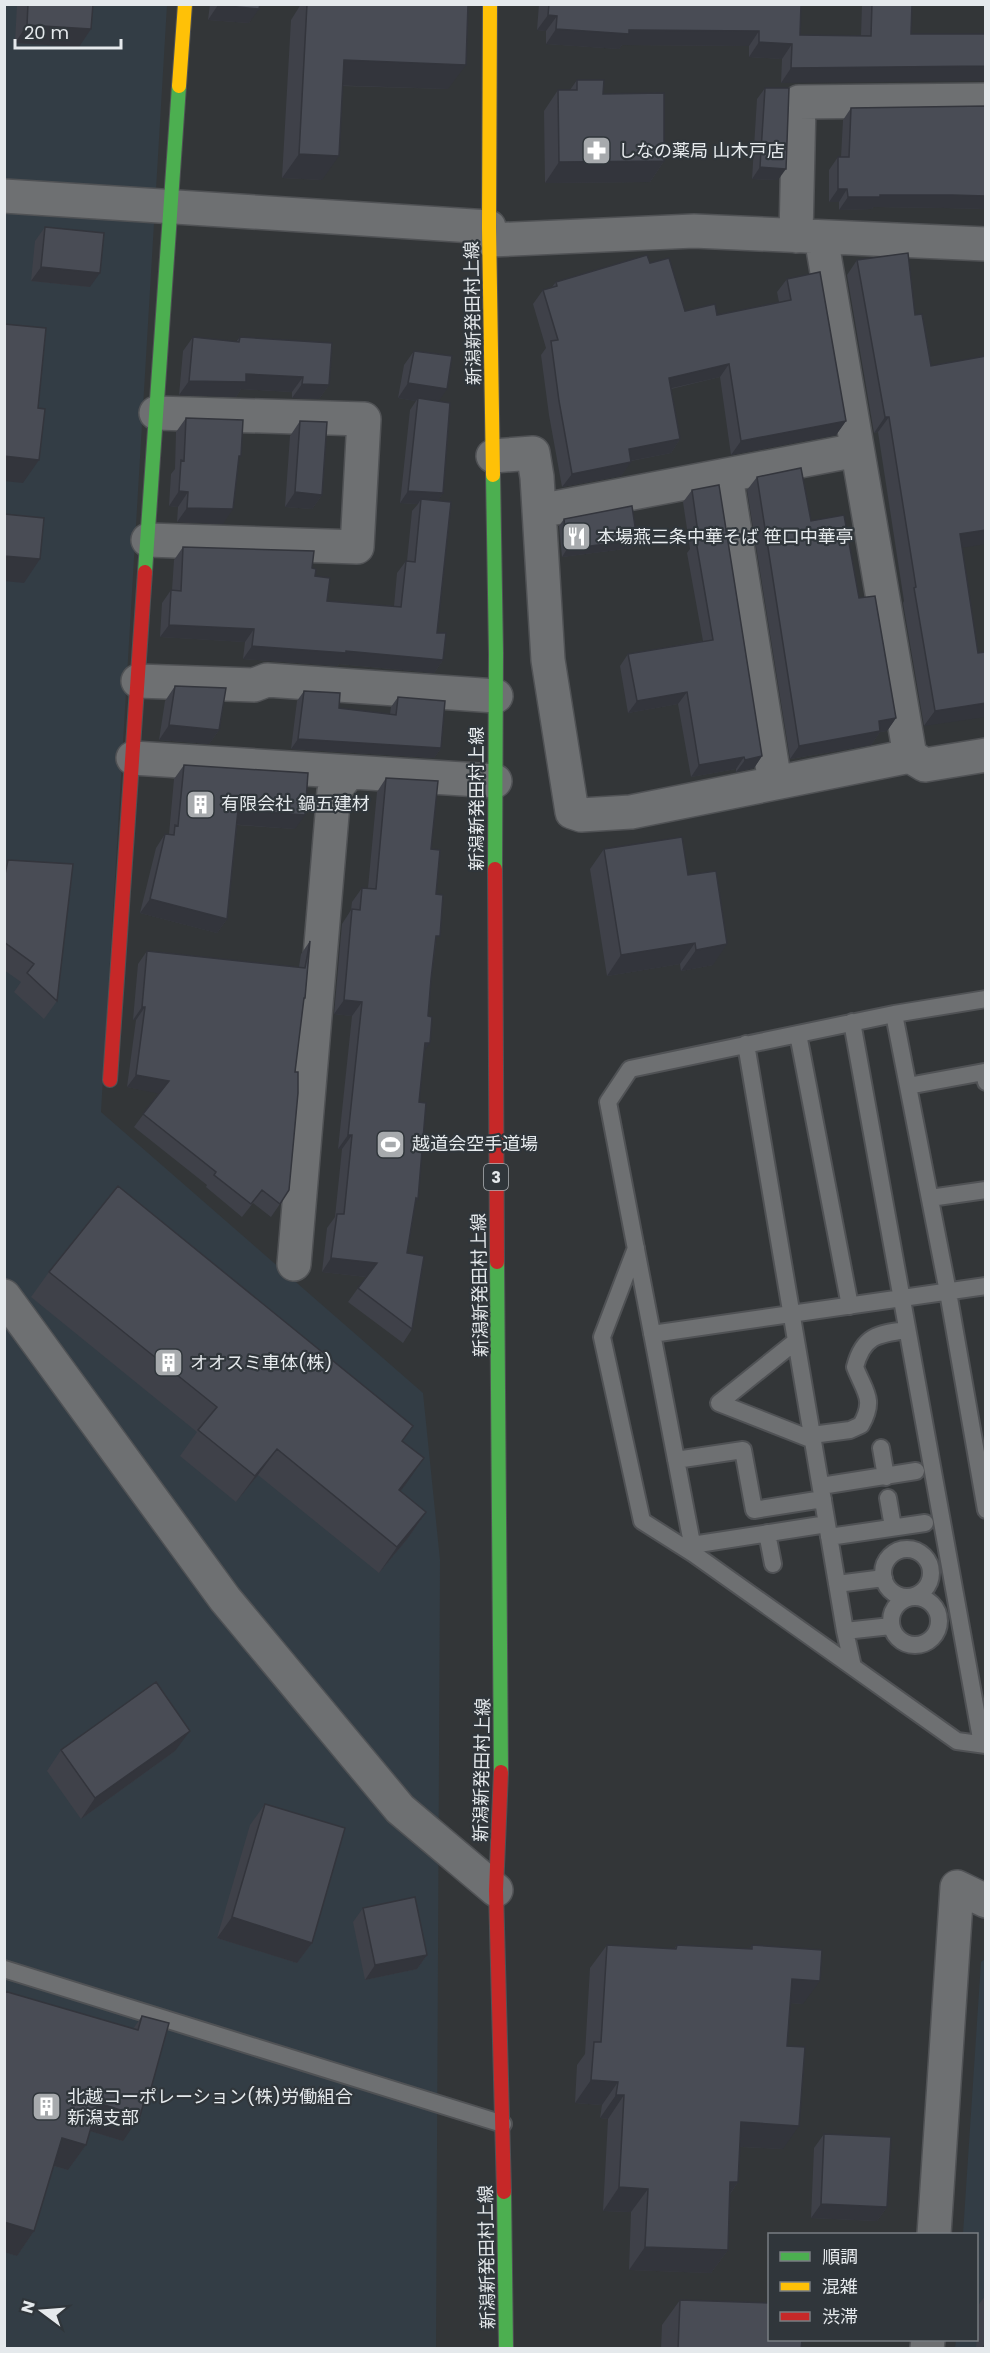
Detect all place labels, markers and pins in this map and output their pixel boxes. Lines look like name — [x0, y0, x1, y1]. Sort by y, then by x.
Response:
pharmacy icon: しなの薬局 山木戸店 — [581, 135, 613, 167]
place label: しなの薬局 山木戸店 — [618, 138, 785, 163]
restaurant icon: 本場燕三条中華そば 笹口中華亭 — [560, 521, 592, 553]
place label: 本場燕三条中華そば 笹口中華亭 — [597, 524, 854, 549]
building icon: 有限会社 鍋五建材 — [184, 788, 216, 820]
place label: 有限会社 鍋五建材 — [221, 791, 370, 816]
sports icon: 越道会空手道場 — [375, 1128, 407, 1160]
place label: 越道会空手道場 — [412, 1131, 538, 1156]
building icon: オオスミ車体(株) — [153, 1347, 185, 1379]
place label: オオスミ車体(株) — [190, 1350, 332, 1375]
place label: 北越コーポレーション(株)労働組合 新潟支部 — [67, 2084, 353, 2130]
building icon: 北越コーポレーション(株)労働組合 新潟支部 — [30, 2091, 62, 2123]

